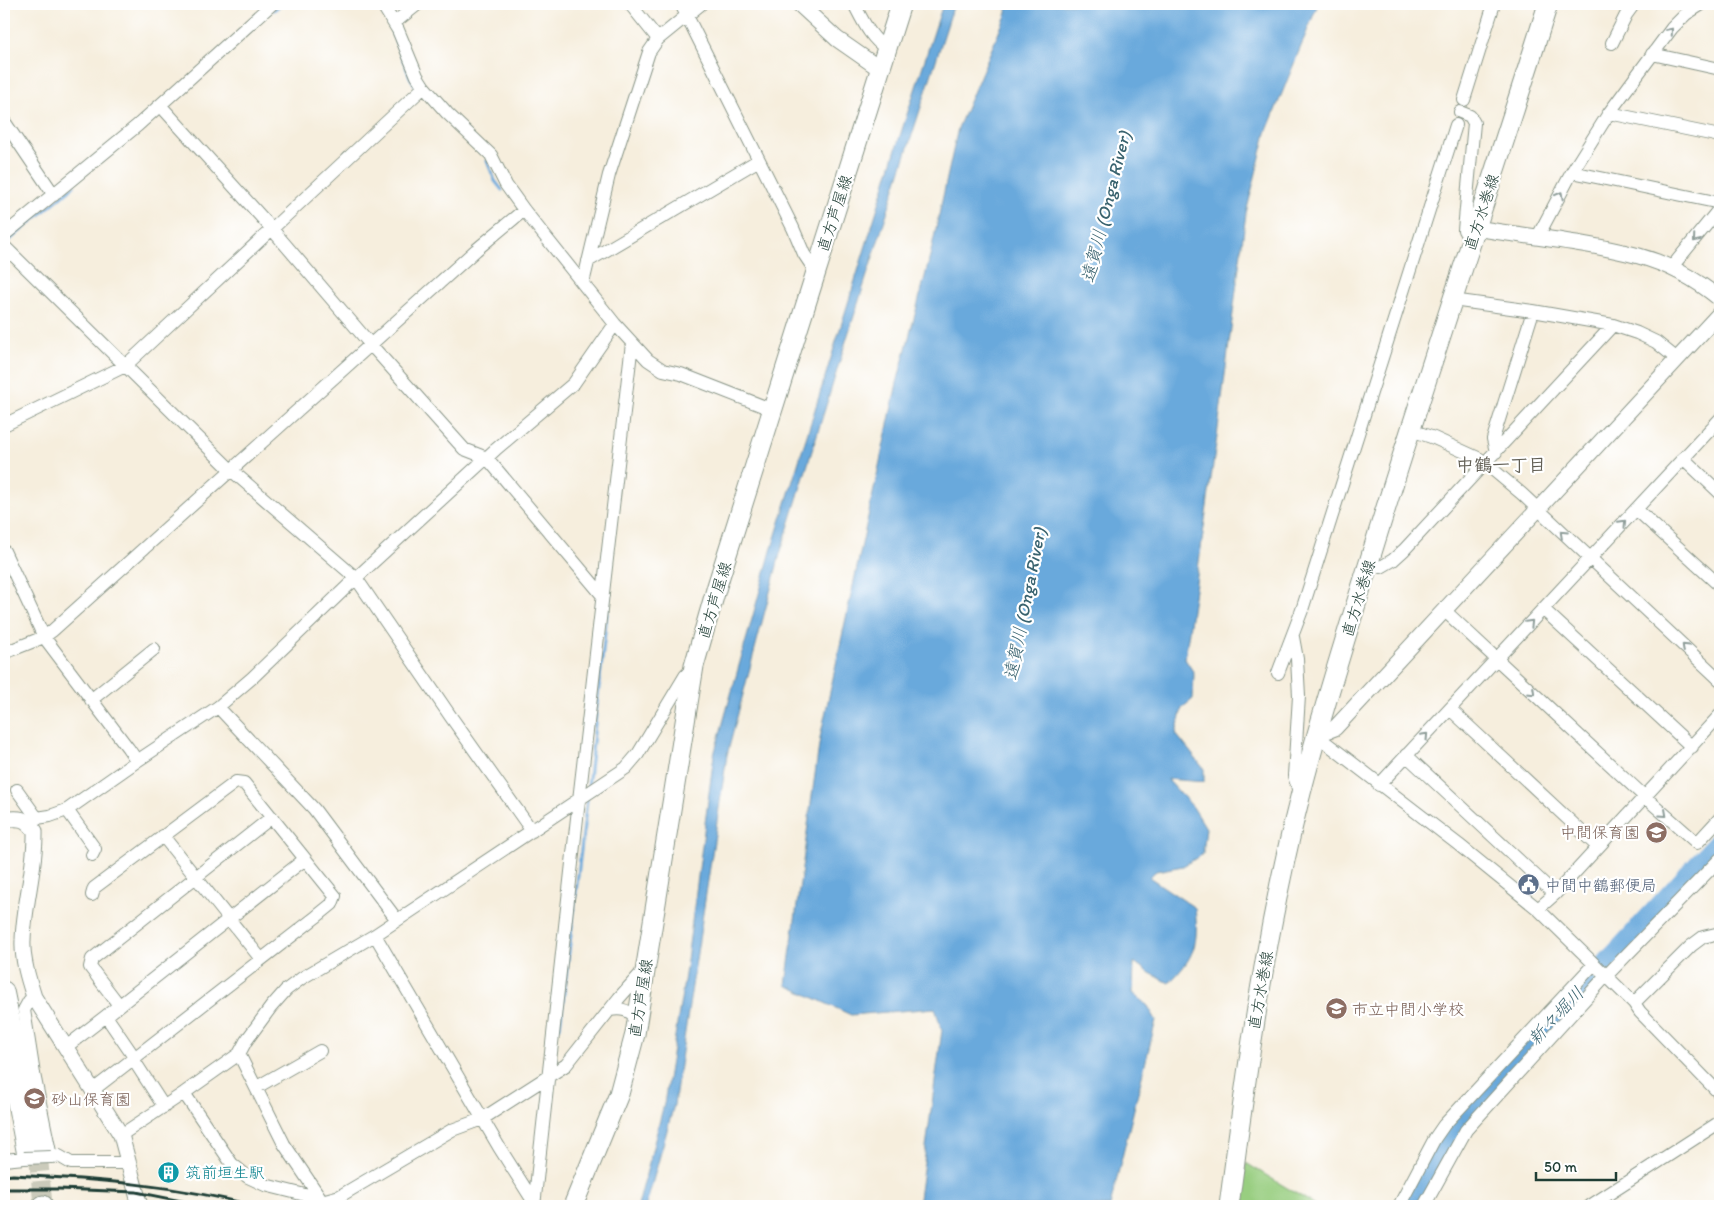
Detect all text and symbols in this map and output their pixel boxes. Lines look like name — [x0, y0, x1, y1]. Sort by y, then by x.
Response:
one-way arrow — [1664, 28, 1673, 37]
water label: 遠賀川 (Onga River) — [1077, 128, 1136, 285]
street label: 直方水巻線 — [1460, 171, 1503, 253]
street label: 直方芦屋線 — [813, 172, 856, 254]
one-way arrow — [1554, 191, 1564, 200]
one-way arrow — [1692, 233, 1701, 242]
district label: 中鶴一丁目 — [1456, 454, 1546, 476]
one-way arrow — [1617, 519, 1626, 528]
water label: 遠賀川 (Onga River) — [999, 525, 1051, 682]
one-way arrow — [1560, 531, 1569, 540]
street label: 直方水巻線 — [1338, 557, 1379, 639]
street label: 直方芦屋線 — [694, 559, 735, 641]
one-way arrow — [1524, 620, 1533, 629]
one-way arrow — [1681, 644, 1690, 653]
one-way arrow — [1526, 686, 1535, 695]
one-way arrow — [1419, 733, 1428, 742]
one-way arrow — [1659, 808, 1668, 817]
school or university icon: 中間保育園 — [1644, 820, 1668, 844]
place label: 中間保育園 — [1560, 823, 1640, 842]
public building icon: 中間中鶴郵便局 — [1517, 873, 1541, 897]
place label: 中間中鶴郵便局 — [1545, 876, 1657, 895]
street label: 直方水巻線 — [1244, 949, 1277, 1031]
street label: 直方芦屋線 — [625, 957, 656, 1039]
water label: 新々堀川 — [1523, 982, 1589, 1050]
school or university icon: 市立中間小学校 — [1324, 997, 1348, 1021]
place label: 市立中間小学校 — [1352, 1000, 1464, 1019]
school or university icon: 砂山保育園 — [23, 1087, 47, 1111]
place label: 砂山保育園 — [51, 1090, 131, 1109]
scale bar — [1536, 1150, 1616, 1182]
text: 50 m — [1544, 1158, 1577, 1176]
building icon: 筑前垣生駅 — [157, 1160, 181, 1184]
place label: 筑前垣生駅 — [185, 1163, 265, 1182]

